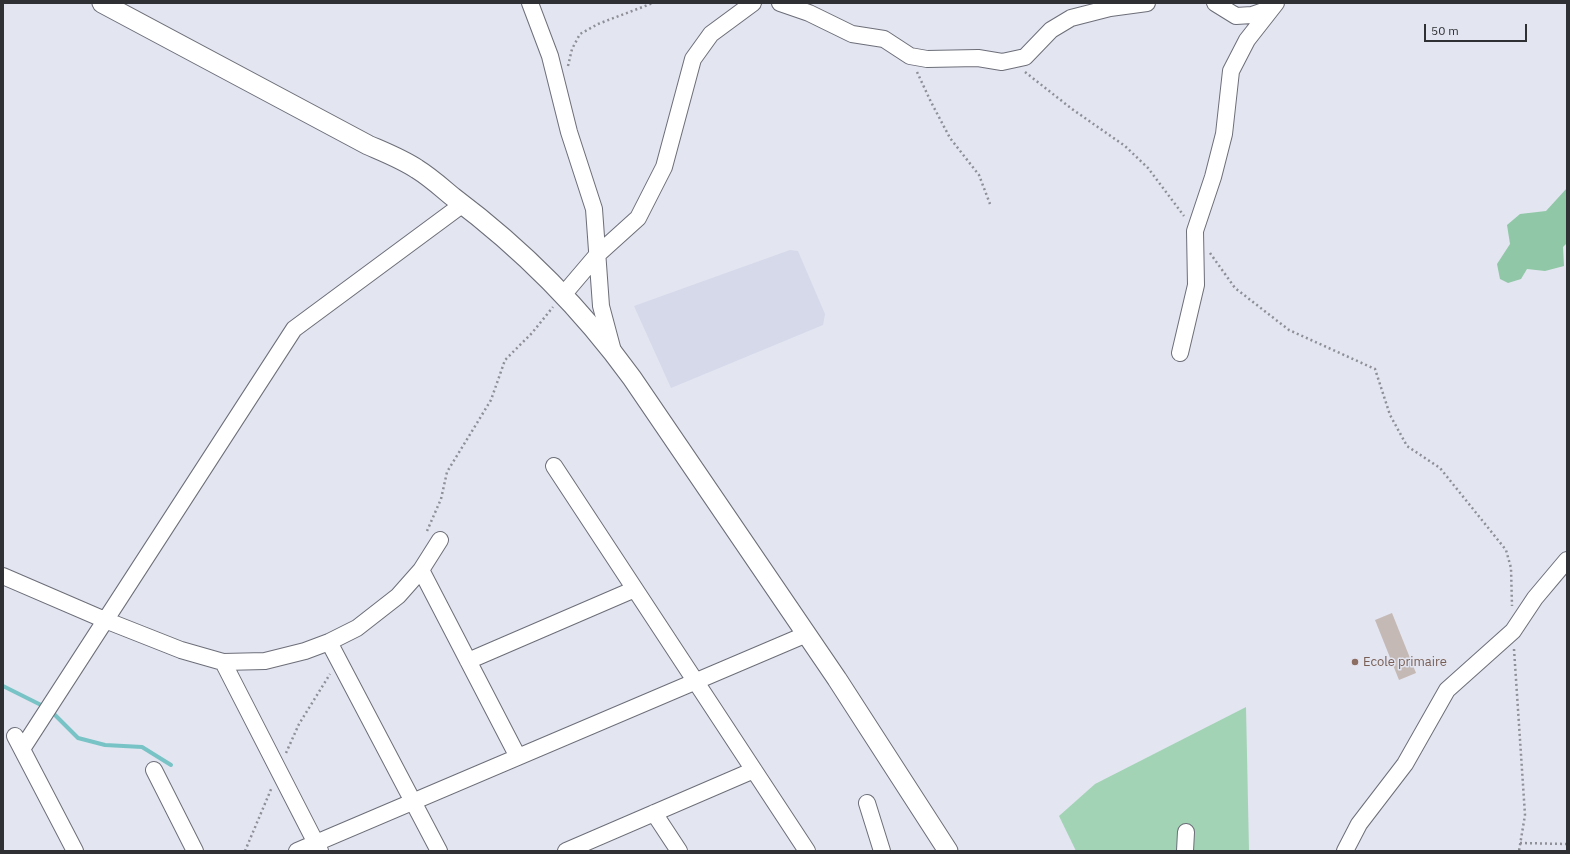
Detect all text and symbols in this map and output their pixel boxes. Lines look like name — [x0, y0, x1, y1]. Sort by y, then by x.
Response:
scale bar — [1426, 16, 1529, 42]
text: 50 m — [1431, 23, 1459, 38]
place label: Ecole primaire — [1363, 654, 1447, 670]
marker: Ecole primaire — [1350, 657, 1360, 667]

